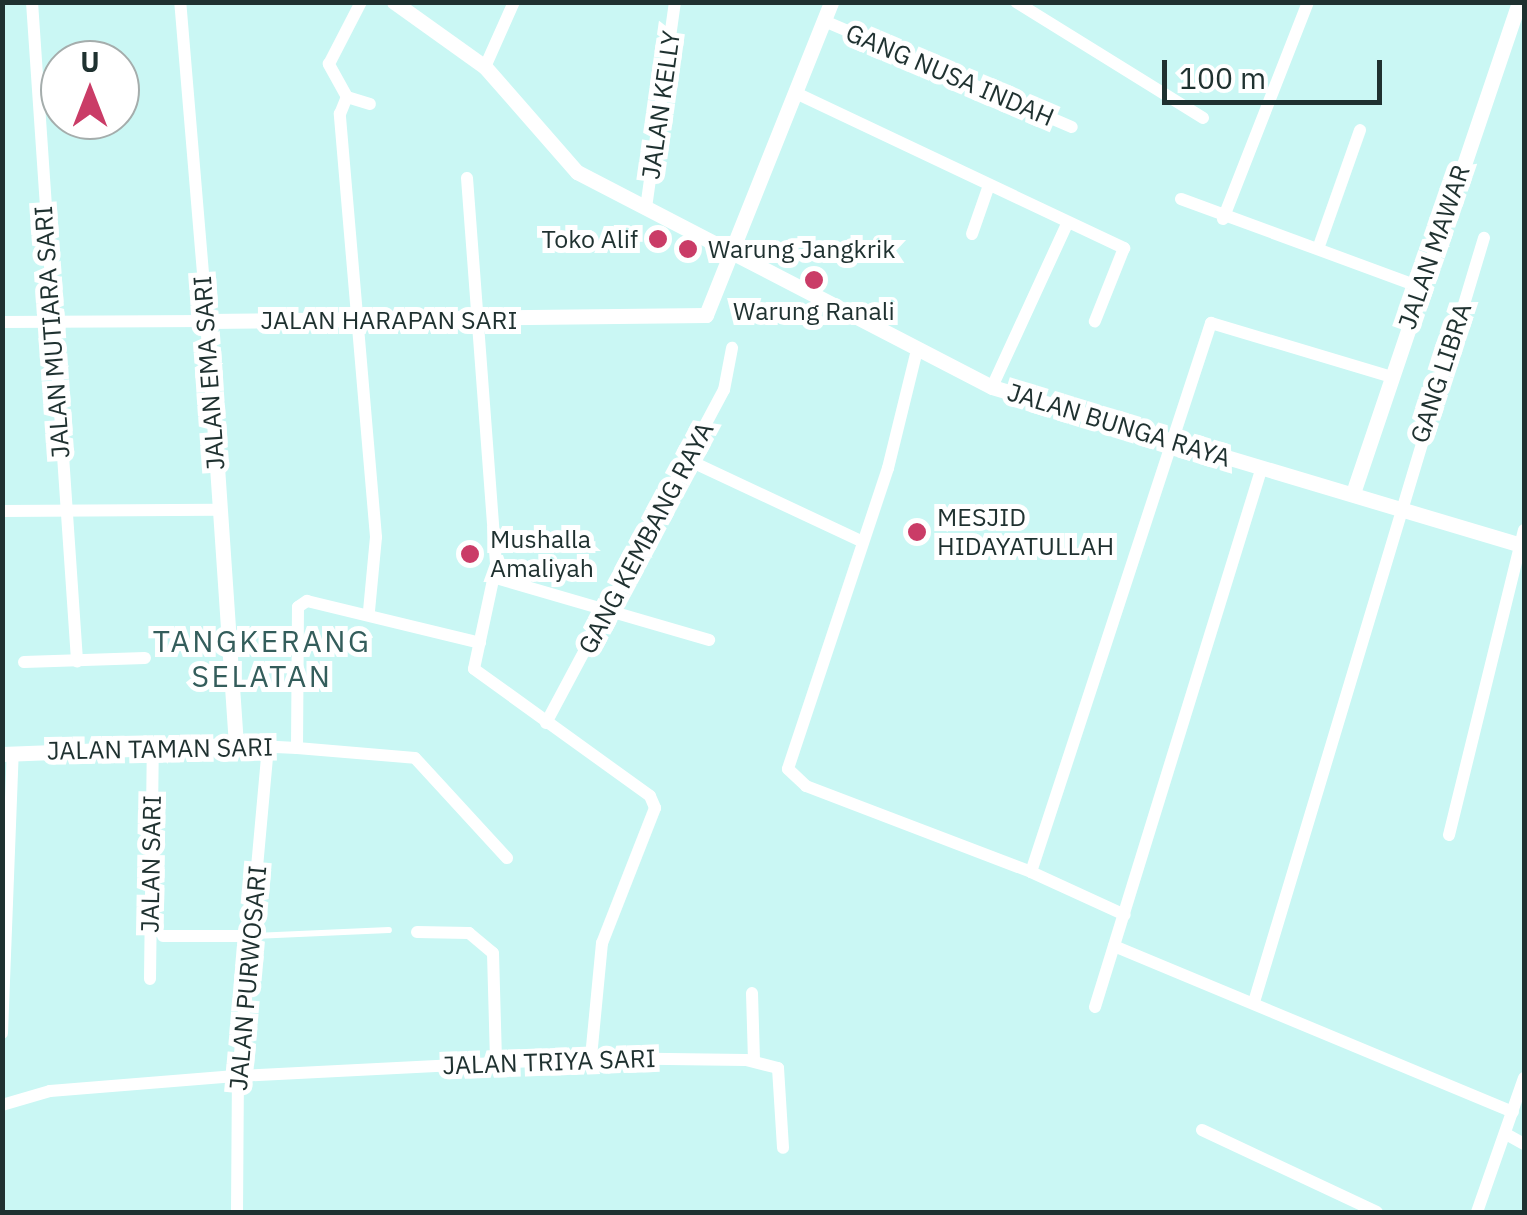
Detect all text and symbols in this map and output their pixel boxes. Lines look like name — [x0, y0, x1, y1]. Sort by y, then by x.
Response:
street label: GANG NUSA INDAH — [841, 18, 1059, 132]
street label: JALAN KELLY — [636, 29, 686, 181]
north arrow — [40, 40, 140, 140]
scale bar — [1167, 40, 1387, 102]
text: U — [80, 43, 100, 80]
text: 100 m — [1179, 58, 1266, 97]
street label: JALAN MAWAR — [1392, 161, 1476, 333]
street label: JALAN MUTIARA SARI — [28, 205, 76, 459]
place label: Toko Alif — [542, 224, 638, 254]
marker: Toko Alif — [647, 228, 669, 250]
place label: Warung Jangkrik — [708, 234, 895, 264]
marker: Warung Jangkrik — [677, 238, 699, 260]
marker: Warung Ranali — [803, 269, 825, 291]
street label: JALAN EMA SARI — [187, 275, 231, 471]
place label: Warung Ranali — [733, 296, 895, 326]
street label: GANG LIBRA — [1404, 299, 1478, 447]
street label: JALAN HARAPAN SARI — [260, 305, 518, 335]
street label: JALAN BUNGA RAYA — [1004, 377, 1234, 473]
street label: GANG KEMBANG RAYA — [572, 417, 720, 659]
place label: MESJID HIDAYATULLAH — [937, 503, 1114, 562]
marker: MESJID HIDAYATULLAH — [906, 521, 928, 543]
place label: Mushalla Amaliyah — [490, 525, 594, 584]
marker: Mushalla Amaliyah — [459, 543, 481, 565]
district label: TANGKERANG SELATAN — [153, 623, 371, 694]
street label: JALAN TAMAN SARI — [47, 732, 273, 766]
street label: JALAN SARI — [135, 795, 167, 933]
street label: JALAN PURWOSARI — [223, 864, 273, 1092]
street label: JALAN TRIYA SARI — [442, 1043, 656, 1081]

